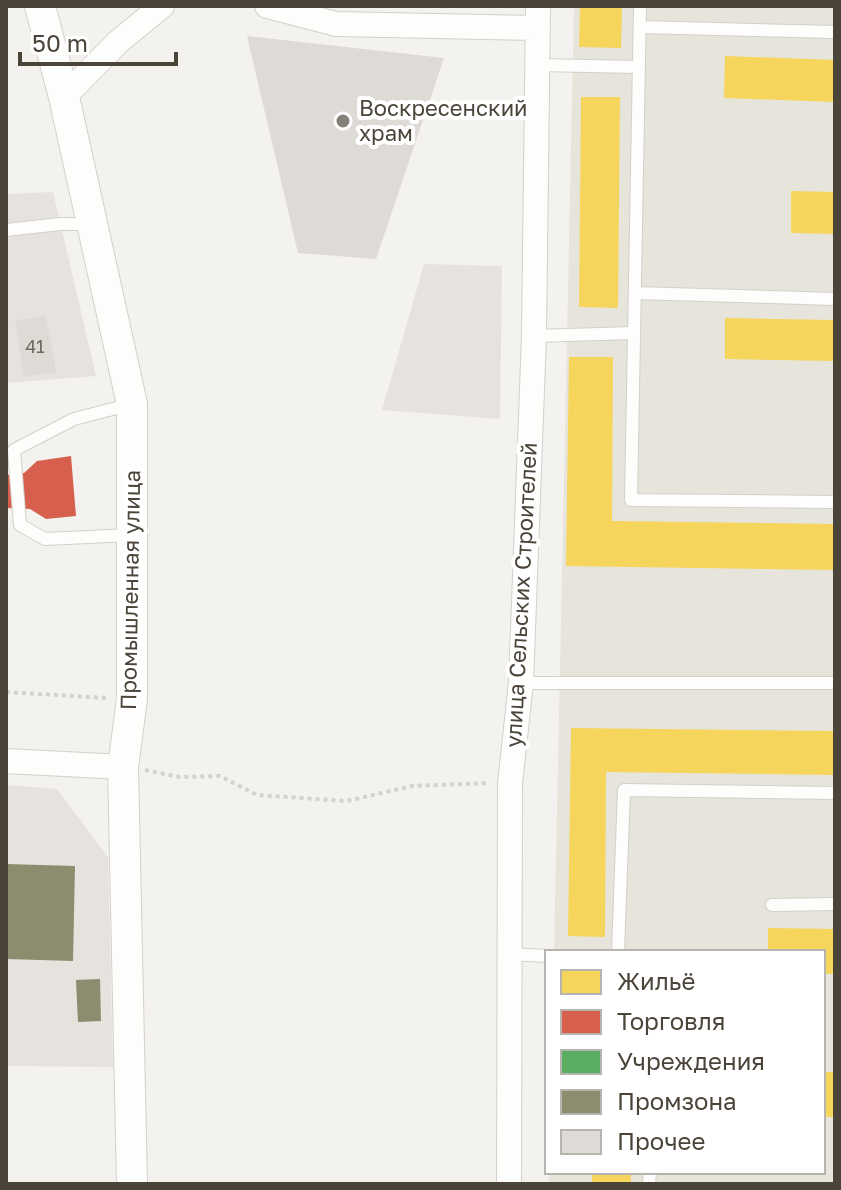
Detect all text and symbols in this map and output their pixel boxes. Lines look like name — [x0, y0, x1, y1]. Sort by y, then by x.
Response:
scale bar — [20, 16, 176, 66]
text: 50 m — [32, 28, 88, 57]
place label: Воскресенский храм — [359, 94, 528, 146]
marker: Воскресенский храм — [334, 112, 352, 130]
house number: 41 — [25, 335, 45, 357]
street label: улица Сельских Строителей — [499, 442, 542, 748]
street label: Промышленная улица — [114, 470, 145, 710]
legend — [545, 950, 825, 1174]
text: Жильё — [617, 966, 695, 995]
text: Торговля — [617, 1006, 725, 1035]
text: Учреждения — [617, 1046, 765, 1075]
text: Промзона — [617, 1086, 737, 1115]
text: Прочее — [617, 1126, 705, 1155]

